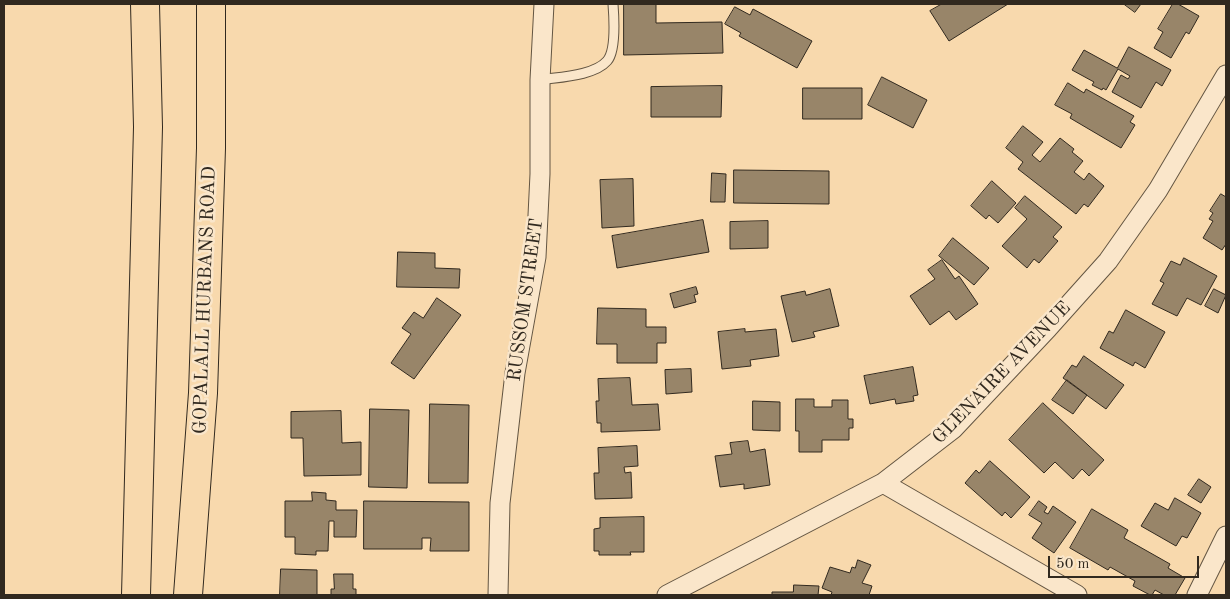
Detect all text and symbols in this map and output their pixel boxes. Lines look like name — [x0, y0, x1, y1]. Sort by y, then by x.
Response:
street label: GOPALALL HURBANS ROAD — [189, 166, 221, 434]
street label: RUSSOM STREET — [503, 217, 549, 383]
street label: GLENAIRE AVENUE — [928, 297, 1076, 449]
scale bar — [1050, 546, 1201, 578]
text: 50 m — [1056, 557, 1090, 572]

